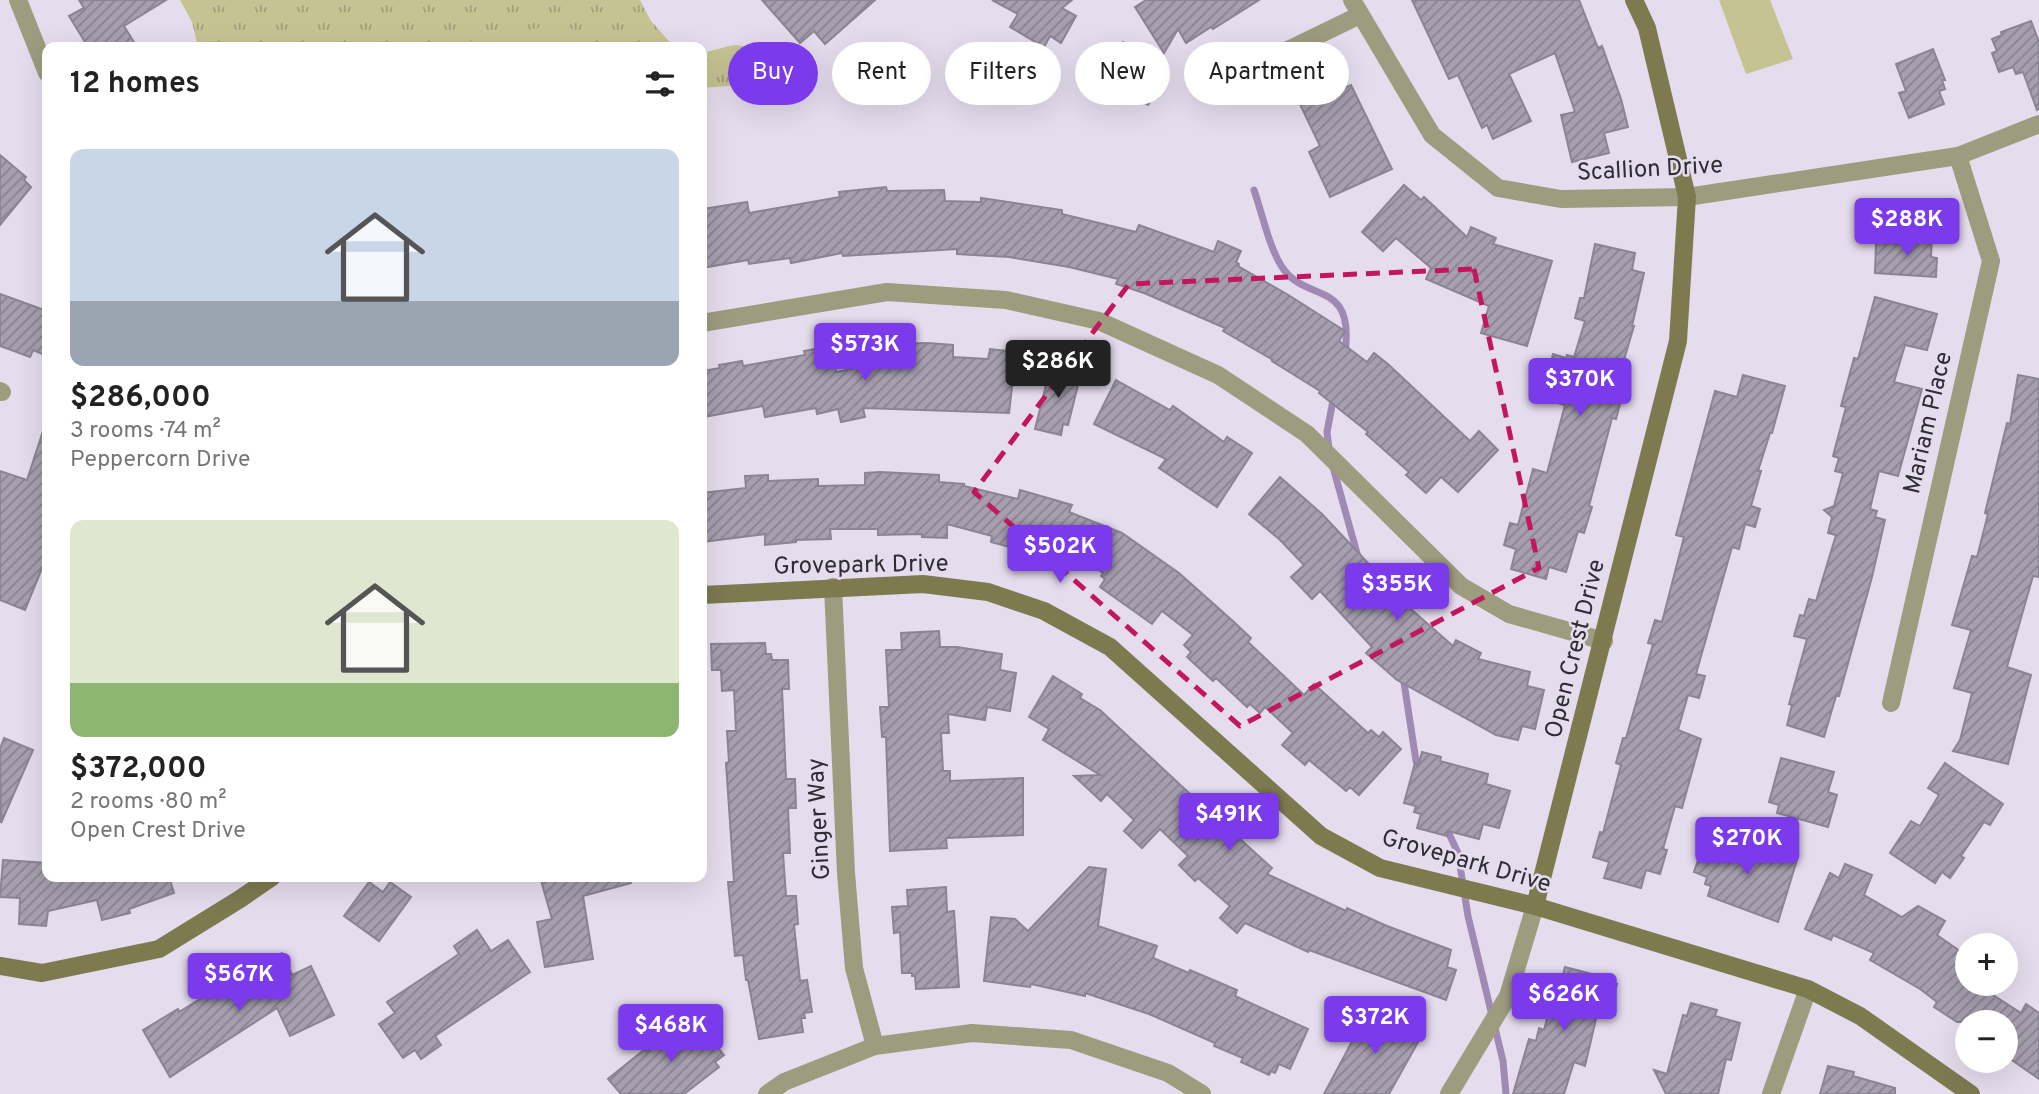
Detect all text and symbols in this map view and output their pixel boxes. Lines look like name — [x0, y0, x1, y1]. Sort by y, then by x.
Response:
chip: Buy — [728, 42, 818, 105]
chip: Rent — [832, 42, 931, 105]
chip: Filters — [945, 42, 1061, 105]
chip: New — [1075, 42, 1170, 105]
chip: Apartment — [1184, 42, 1349, 105]
icon: filters — [641, 65, 679, 103]
text: 12 homes — [70, 66, 200, 103]
street label: Scallion Drive — [1576, 151, 1724, 189]
icon: home — [312, 194, 438, 320]
pin: $288K — [1858, 198, 1956, 258]
text: $288K — [1870, 206, 1944, 235]
pin: $573K — [816, 324, 914, 383]
text: $573K — [830, 331, 900, 360]
pin: $286K — [1009, 340, 1107, 400]
text: $286K — [1022, 348, 1094, 377]
street label: Mariam Place — [1898, 349, 1960, 497]
pin: $370K — [1531, 358, 1629, 418]
text: $370K — [1544, 366, 1616, 395]
text: $286,000 — [70, 380, 211, 417]
text: 3 rooms · 74 m² — [70, 417, 221, 446]
text: Peppercorn Drive — [70, 446, 250, 475]
pin: $502K — [1011, 526, 1109, 585]
text: $502K — [1023, 533, 1097, 562]
street label: Grovepark Drive — [773, 549, 949, 583]
street label: Open Crest Drive — [1539, 556, 1613, 742]
pin: $355K — [1348, 564, 1446, 623]
icon: home — [312, 565, 438, 691]
text: $355K — [1361, 571, 1433, 600]
text: $372,000 — [70, 751, 206, 788]
street label: Ginger Way — [802, 757, 838, 881]
text: 2 rooms · 80 m² — [70, 788, 227, 817]
pin: $491K — [1180, 794, 1278, 853]
text: $491K — [1195, 801, 1263, 830]
text: Open Crest Drive — [70, 817, 246, 846]
pin: $270K — [1698, 818, 1796, 877]
street label: Grovepark Drive — [1378, 823, 1554, 901]
text: $270K — [1711, 825, 1783, 854]
map controls — [1955, 933, 2018, 1073]
button: + — [1955, 933, 2018, 996]
pin: $567K — [190, 954, 288, 1013]
text: $567K — [204, 961, 274, 990]
pin: $626K — [1515, 974, 1613, 1033]
text: $626K — [1528, 981, 1600, 1010]
pin: $372K — [1326, 996, 1424, 1056]
pin: $468K — [622, 1004, 720, 1064]
text: $372K — [1340, 1004, 1410, 1033]
button: − — [1955, 1010, 2018, 1073]
text: $468K — [634, 1012, 708, 1041]

